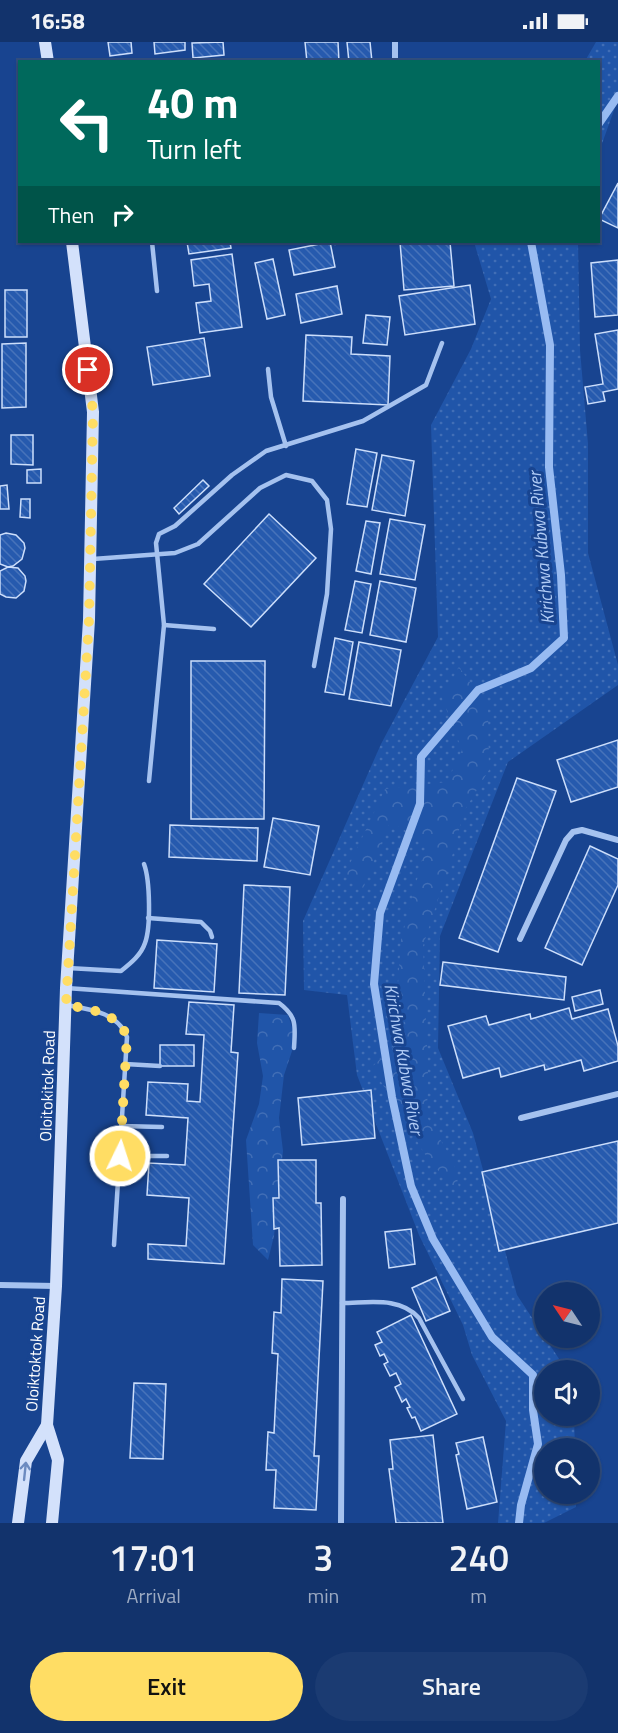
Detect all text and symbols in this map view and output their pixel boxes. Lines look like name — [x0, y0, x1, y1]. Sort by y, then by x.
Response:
text: 16:58 — [30, 4, 85, 38]
text: 40 m — [147, 70, 239, 134]
icon: left — [48, 84, 126, 162]
text: Turn left — [147, 128, 241, 169]
text: Then — [48, 198, 94, 232]
icon: right — [106, 198, 139, 231]
pin — [62, 344, 113, 395]
icon: arrive — [71, 353, 104, 386]
water label: Kirichwa Kubwa River — [521, 468, 561, 626]
water label: Kirichwa Kubwa River — [377, 981, 431, 1139]
street label: Oloitokitok Road — [33, 1030, 61, 1142]
position arrow — [88, 1124, 152, 1188]
north arrow — [534, 1282, 600, 1348]
map controls — [534, 1282, 600, 1504]
street label: Oloiktoktok Road — [19, 1296, 51, 1412]
button: sound — [534, 1360, 600, 1426]
button: search — [534, 1438, 600, 1504]
one-way arrow — [20, 1462, 31, 1482]
text: 17:01 — [109, 1530, 198, 1585]
text: 3 — [313, 1530, 333, 1585]
text: 240 — [448, 1530, 509, 1585]
text: Arrival — [127, 1580, 181, 1611]
text: min — [307, 1580, 339, 1611]
text: m — [470, 1580, 487, 1611]
button: Exit — [30, 1652, 303, 1721]
button: Share — [315, 1652, 588, 1721]

